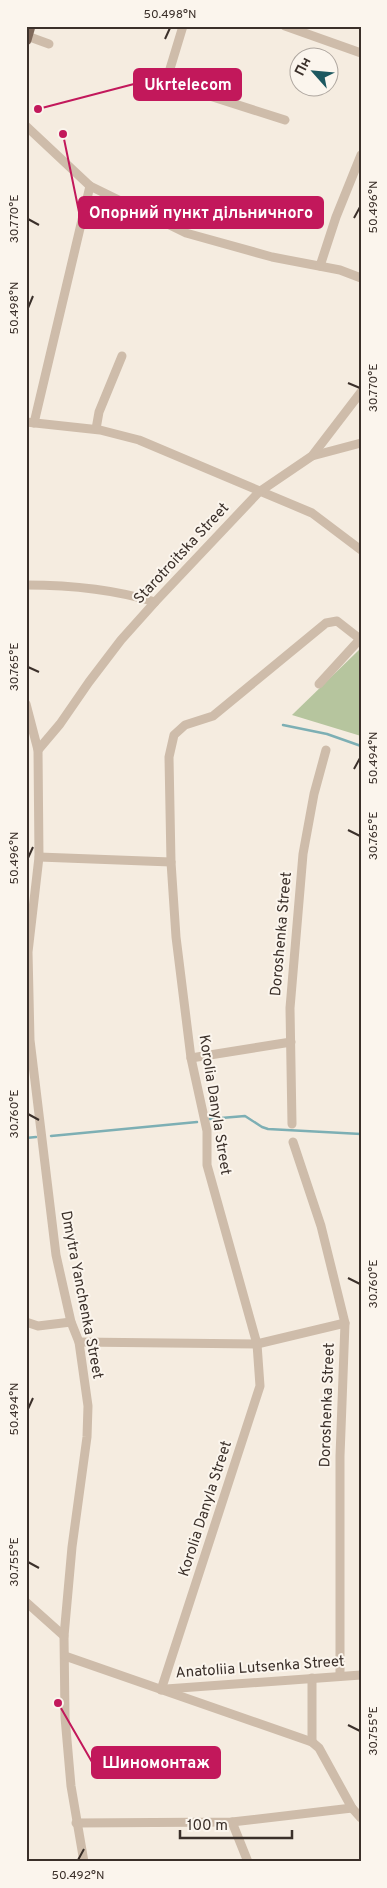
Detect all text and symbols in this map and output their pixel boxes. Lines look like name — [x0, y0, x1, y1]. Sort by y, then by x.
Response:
text: 50.498°N — [143, 7, 197, 23]
north arrow — [290, 48, 340, 98]
text: Пн — [292, 55, 316, 79]
callout: Ukrtelecom — [134, 69, 241, 100]
text: Ukrtelecom — [144, 76, 232, 96]
text: 50.496°N — [366, 181, 382, 233]
text: 30.770°E — [7, 195, 23, 243]
callout: Опорний пункт дільничного — [79, 197, 323, 228]
text: Опорний пункт дільничного — [89, 204, 313, 224]
text: 50.498°N — [7, 281, 23, 335]
text: 30.770°E — [366, 364, 382, 412]
street label: Starotroitska Street — [130, 499, 234, 609]
text: 30.765°E — [7, 643, 23, 691]
text: 50.494°N — [366, 731, 382, 785]
text: 30.765°E — [366, 812, 382, 860]
text: 50.496°N — [7, 832, 23, 884]
street label: Doroshenka Street — [267, 871, 297, 997]
street label: Korolia Danyla Street — [194, 1033, 234, 1177]
text: 30.760°E — [7, 1090, 23, 1138]
street label: Dmytra Yanchenka Street — [55, 1209, 107, 1381]
text: 30.760°E — [366, 1260, 382, 1308]
street label: Doroshenka Street — [316, 1342, 340, 1468]
text: 50.494°N — [7, 1382, 23, 1436]
street label: Korolia Danyla Street — [175, 1439, 237, 1579]
text: 30.755°E — [7, 1537, 23, 1587]
street label: Anatoliia Lutsenka Street — [175, 1653, 345, 1683]
text: 30.755°E — [366, 1706, 382, 1756]
callout: Шиномонтаж — [92, 1747, 220, 1778]
text: Шиномонтаж — [102, 1754, 210, 1774]
scale bar — [180, 1808, 292, 1840]
text: 100 m — [187, 1817, 228, 1836]
text: 50.492°N — [51, 1868, 105, 1884]

